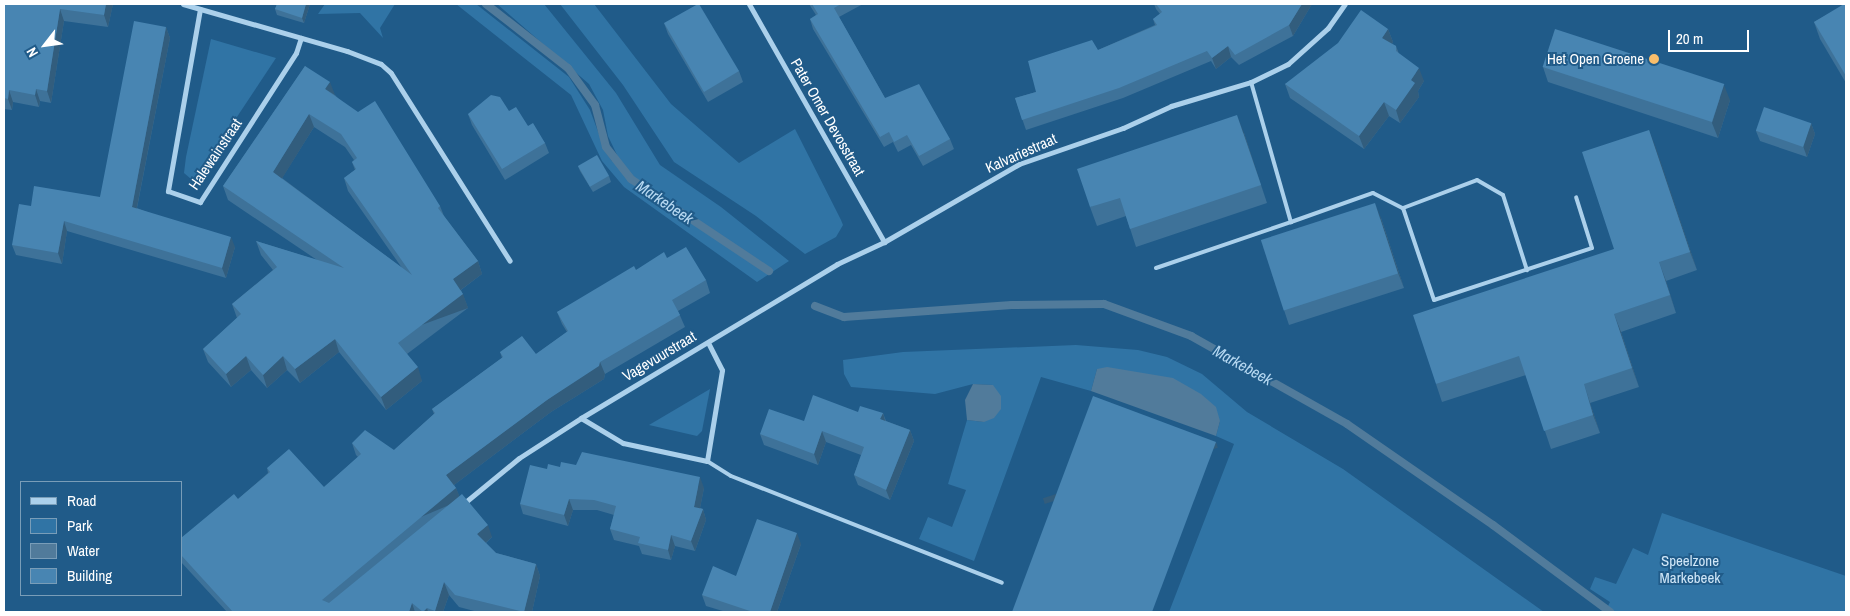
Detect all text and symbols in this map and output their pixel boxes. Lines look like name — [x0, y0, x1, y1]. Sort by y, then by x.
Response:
north arrow — [20, 20, 70, 70]
scale bar — [1670, 20, 1751, 52]
text: 20 m — [1676, 28, 1703, 49]
text: N — [22, 44, 42, 61]
place label: Het Open Groene — [1547, 50, 1644, 68]
marker: Het Open Groene — [1648, 53, 1660, 65]
street label: Pater Omer Devosstraat — [787, 55, 869, 179]
street label: Halewainstraat — [185, 115, 245, 193]
street label: Kalvariestraat — [983, 129, 1059, 177]
water label: Markebeek — [633, 176, 697, 228]
street label: Vagevuurstraat — [619, 327, 699, 385]
water label: Markebeek — [1210, 341, 1276, 389]
legend — [20, 481, 182, 596]
text: Road — [67, 490, 96, 511]
text: Park — [67, 515, 92, 536]
text: Water — [67, 540, 99, 561]
park label: Speelzone Markebeek — [1660, 551, 1720, 586]
text: Building — [67, 565, 112, 586]

